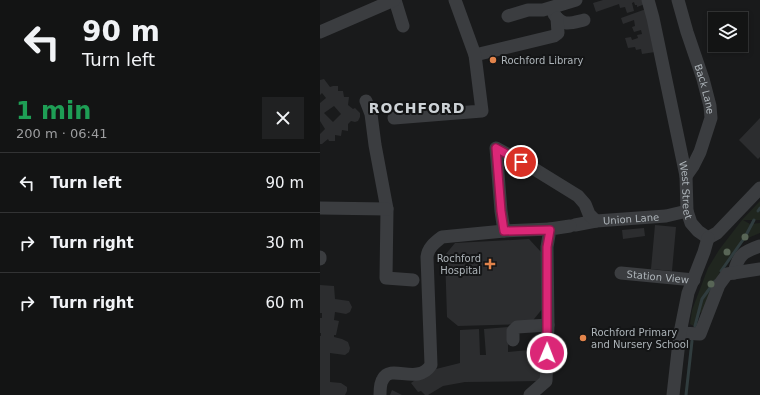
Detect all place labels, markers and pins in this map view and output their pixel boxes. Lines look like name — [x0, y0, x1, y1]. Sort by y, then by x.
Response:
marker: Rochford Library — [488, 55, 498, 65]
place label: Rochford Library — [501, 55, 584, 66]
pin — [504, 145, 538, 179]
place label: Rochford Hospital — [437, 253, 481, 276]
marker: Rochford Hospital — [484, 258, 496, 270]
place label: Rochford Primary and Nursery School — [591, 327, 689, 350]
marker: Rochford Primary and Nursery School — [578, 333, 588, 343]

